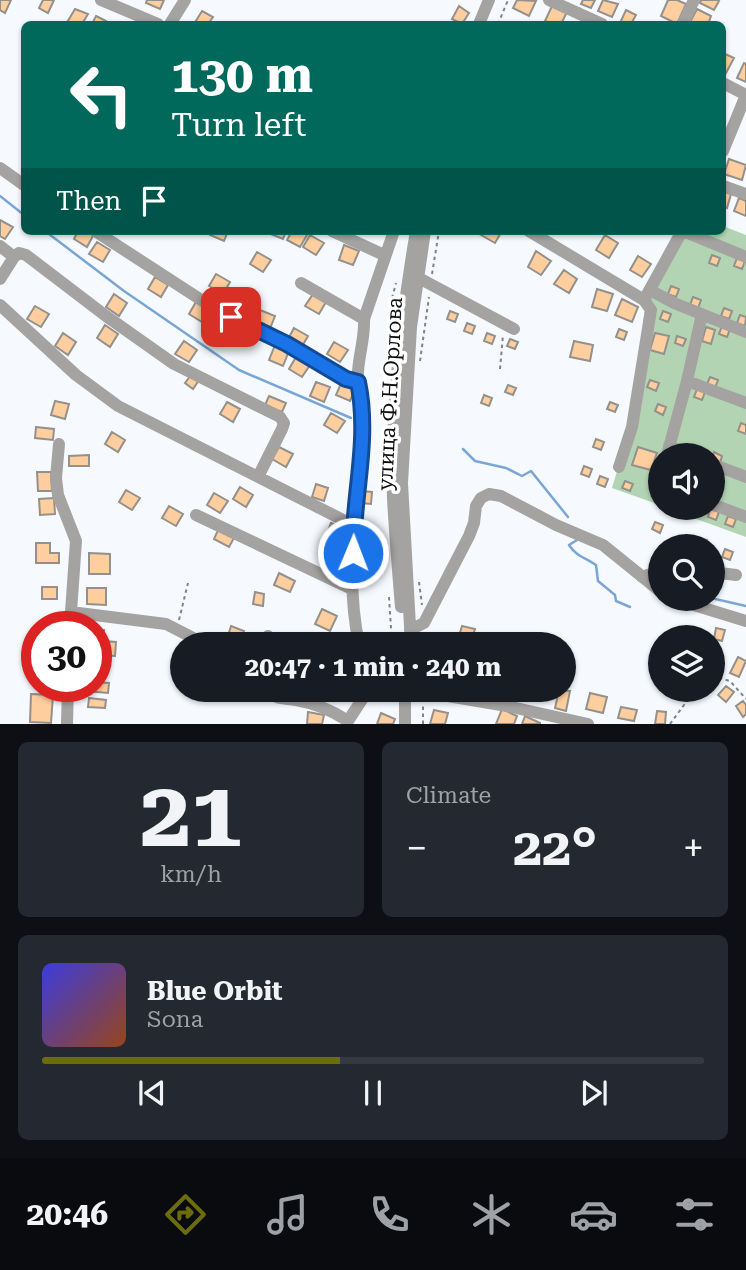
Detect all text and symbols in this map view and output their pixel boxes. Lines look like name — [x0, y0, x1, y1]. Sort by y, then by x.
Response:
text: 130 m — [171, 47, 313, 104]
icon: left — [56, 49, 147, 140]
text: Turn left — [171, 106, 306, 144]
icon: arrive — [135, 182, 173, 220]
text: Then — [56, 186, 121, 216]
pin — [201, 287, 261, 347]
street label: улица Ф.Н.Орлова — [373, 296, 407, 491]
icon: arrive — [212, 298, 250, 336]
map controls — [648, 443, 725, 702]
button: sound — [648, 443, 725, 520]
position arrow — [316, 516, 390, 590]
button: search — [648, 534, 725, 611]
speed limit sign: 30 — [21, 611, 112, 702]
button: layers — [648, 625, 725, 702]
text: 20:47 · 1 min · 240 m — [245, 652, 501, 682]
text: 21 — [140, 762, 242, 868]
text: Climate — [406, 782, 491, 809]
text: 22° — [513, 817, 597, 878]
text: − — [406, 826, 427, 870]
text: + — [683, 826, 704, 870]
text: km/h — [160, 861, 222, 888]
text: Blue Orbit — [147, 976, 283, 1006]
text: Sona — [147, 1006, 203, 1033]
icon: previous — [133, 1074, 171, 1112]
icon: pause — [354, 1074, 392, 1112]
icon: next — [575, 1074, 613, 1112]
icon: directions — [161, 1190, 210, 1239]
icon: music — [263, 1190, 312, 1239]
icon: phone — [365, 1190, 414, 1239]
icon: climate — [467, 1190, 516, 1239]
icon: car — [569, 1190, 618, 1239]
icon: filters — [670, 1190, 719, 1239]
text: 20:46 — [26, 1195, 108, 1233]

